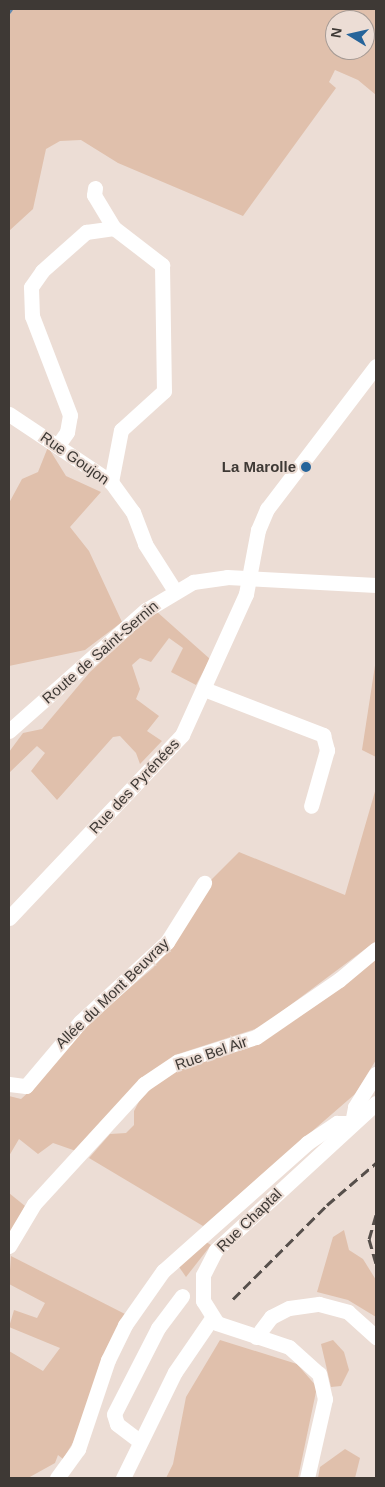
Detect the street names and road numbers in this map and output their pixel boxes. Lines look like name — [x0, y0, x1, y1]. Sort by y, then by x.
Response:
street label: Rue Goujon — [37, 428, 113, 488]
street label: Route de Saint-Sernin — [38, 597, 162, 707]
street label: Rue des Pyrénées — [85, 735, 183, 837]
street label: Allée du Mont Beuvray — [51, 934, 173, 1052]
street label: Rue Bel Air — [172, 1032, 250, 1074]
street label: Rue Chaptal — [213, 1185, 285, 1255]

